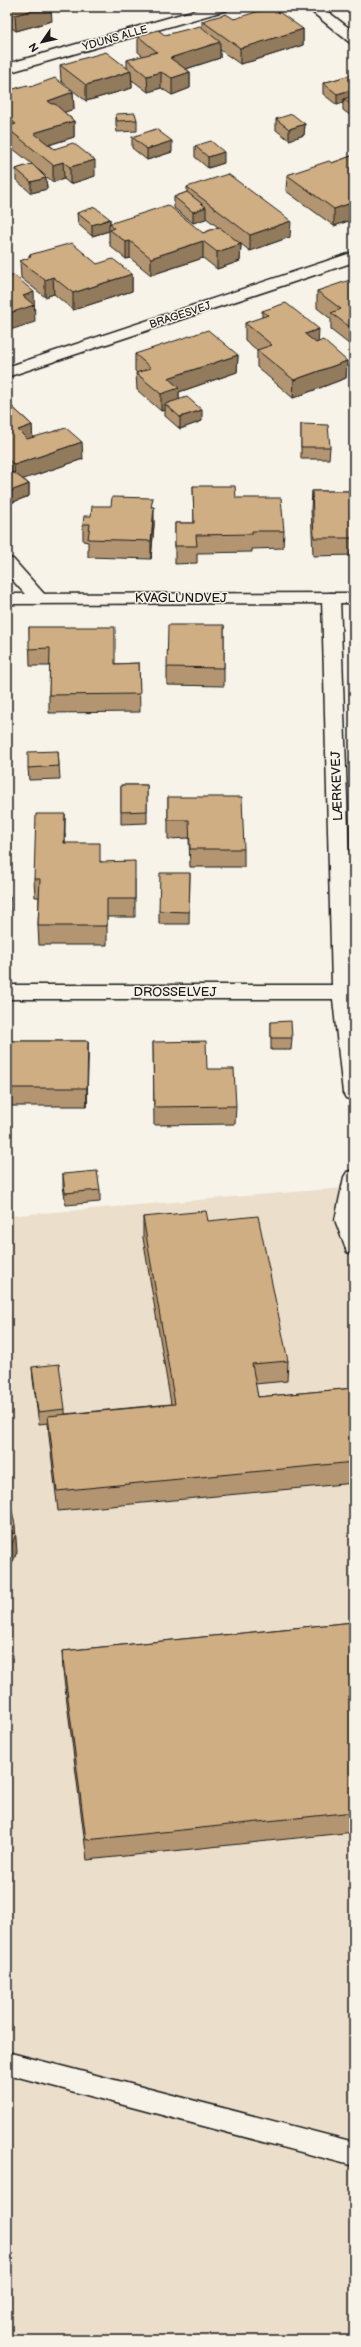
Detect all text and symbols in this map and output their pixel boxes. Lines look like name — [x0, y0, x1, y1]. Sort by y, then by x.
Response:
north arrow — [22, 22, 62, 62]
street label: YDUNS ALLE — [80, 23, 149, 54]
text: N — [26, 40, 42, 54]
street label: BRAGESVEJ — [148, 299, 212, 331]
street label: KVAGLUNDVEJ — [135, 590, 227, 606]
street label: LÆRKEVEJ — [328, 751, 346, 821]
street label: DROSSELVEJ — [134, 984, 216, 1000]

